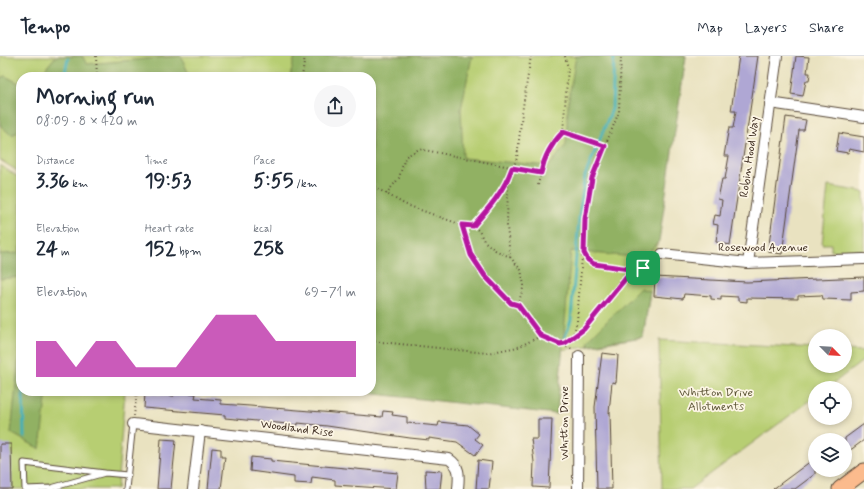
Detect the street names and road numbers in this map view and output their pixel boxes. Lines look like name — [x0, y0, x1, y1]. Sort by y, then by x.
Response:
street label: Robin Hood Way — [736, 115, 764, 199]
street label: Rosewood Avenue — [718, 240, 808, 256]
street label: Whitton Drive — [557, 386, 573, 460]
street label: Woodland Rise — [260, 417, 334, 441]

